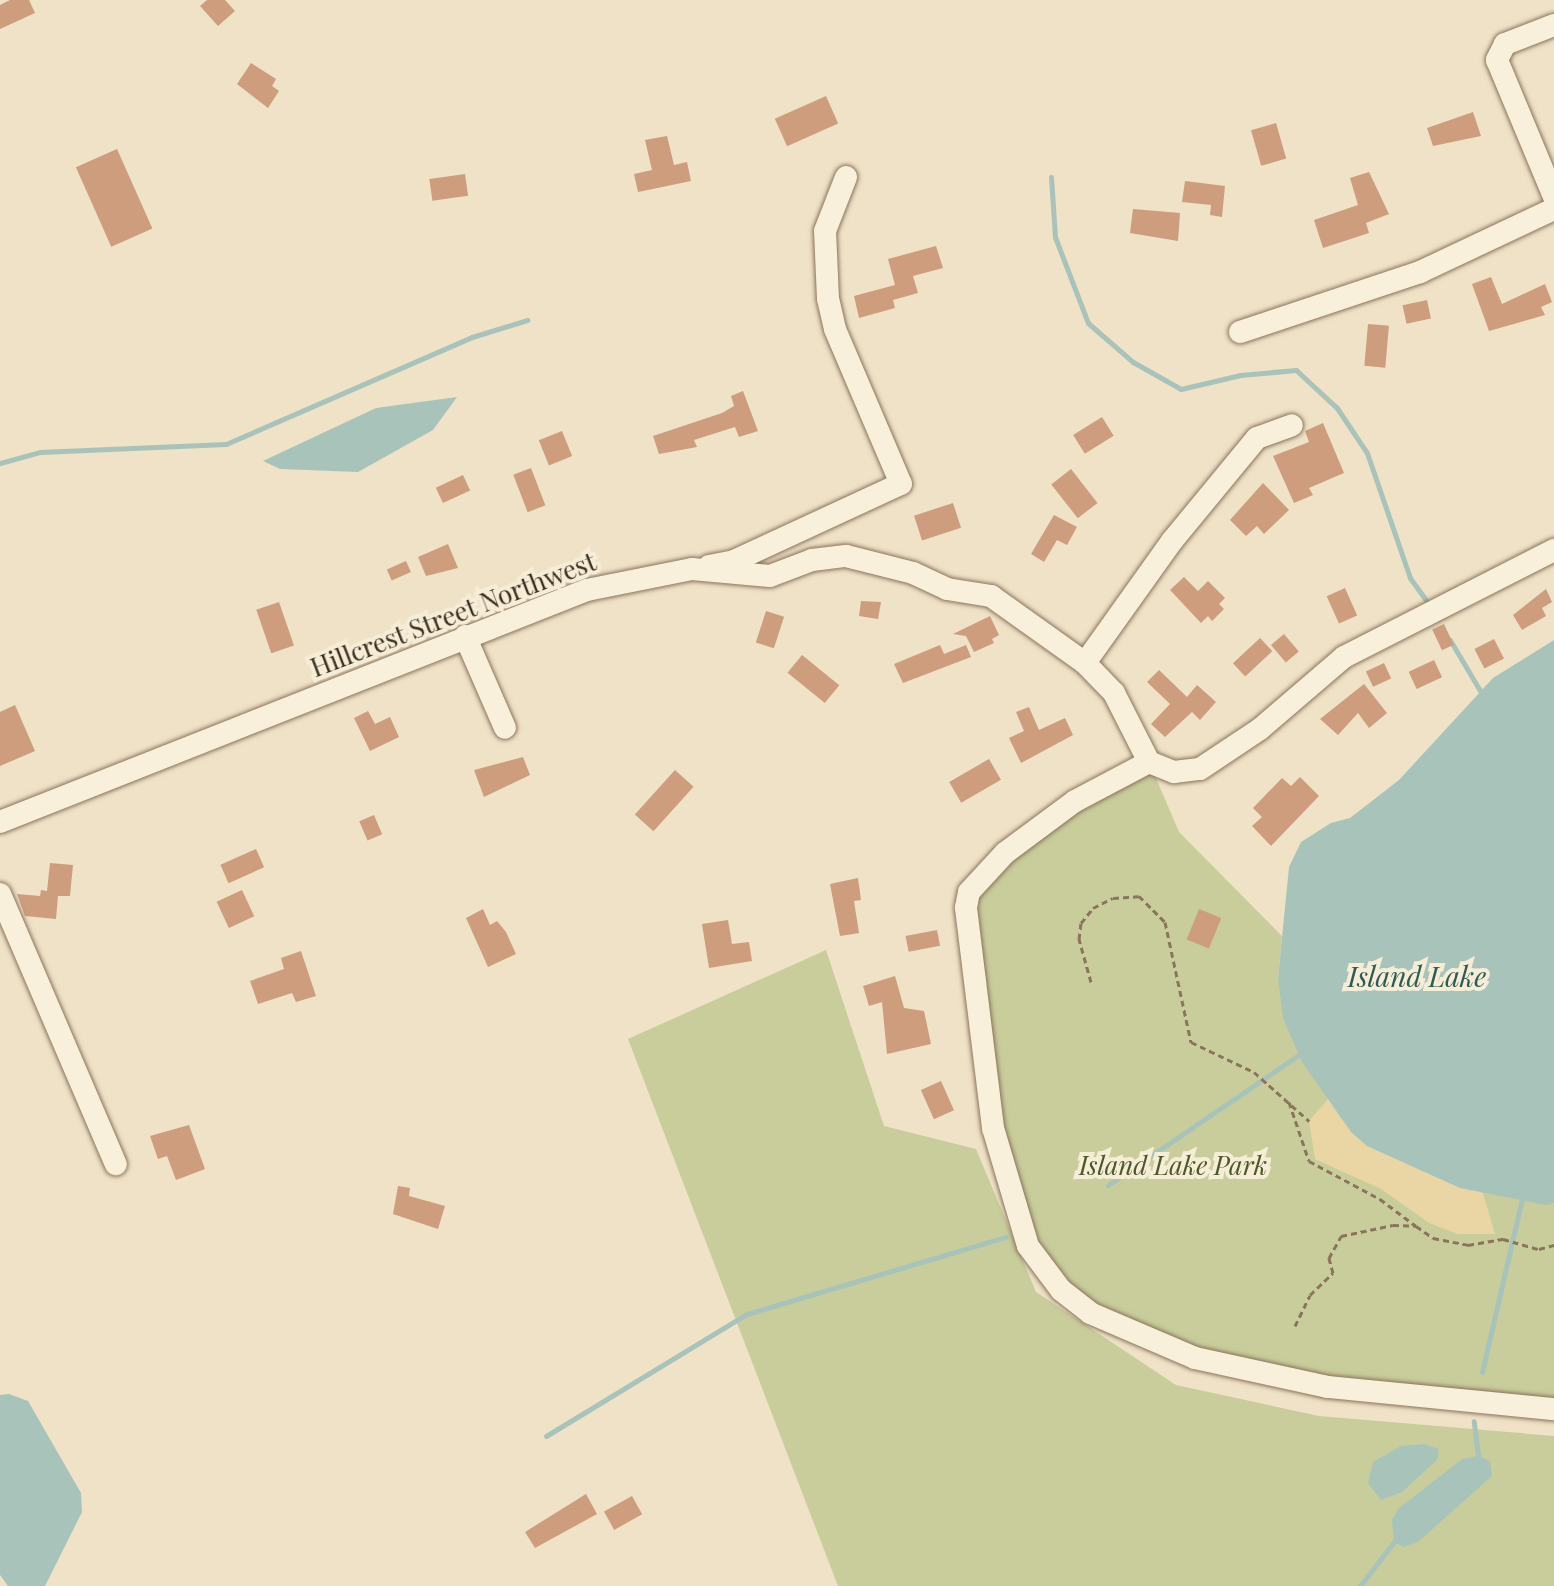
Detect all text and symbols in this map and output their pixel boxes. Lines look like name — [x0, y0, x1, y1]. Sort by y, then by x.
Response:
street label: Hillcrest Street Northwest — [305, 545, 601, 683]
water label: Island Lake — [1348, 959, 1486, 993]
park label: Island Lake Park — [1079, 1149, 1267, 1181]

